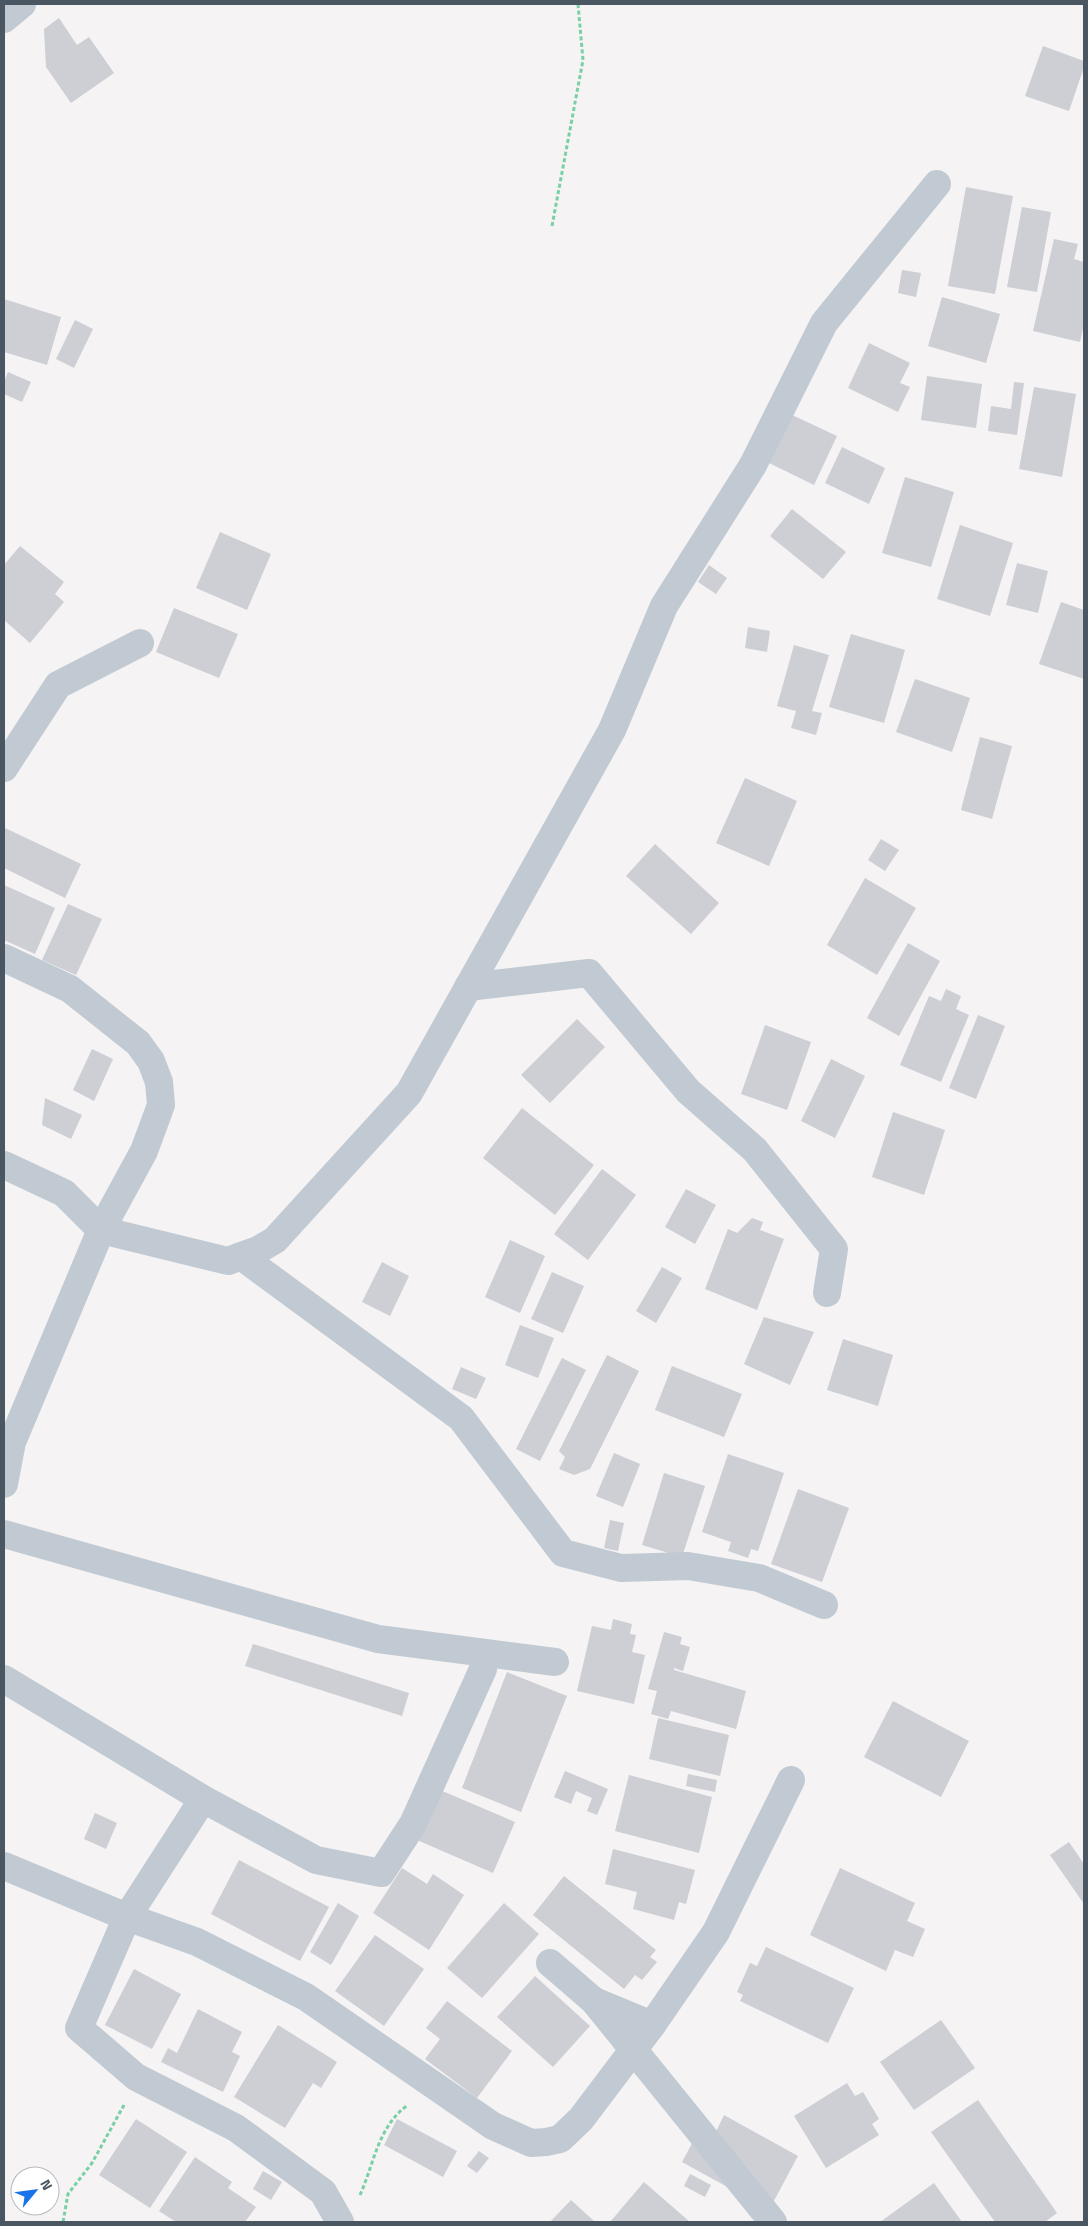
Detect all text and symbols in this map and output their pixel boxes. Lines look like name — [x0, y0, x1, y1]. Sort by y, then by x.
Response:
north arrow — [10, 2166, 60, 2216]
text: N — [35, 2175, 58, 2194]

